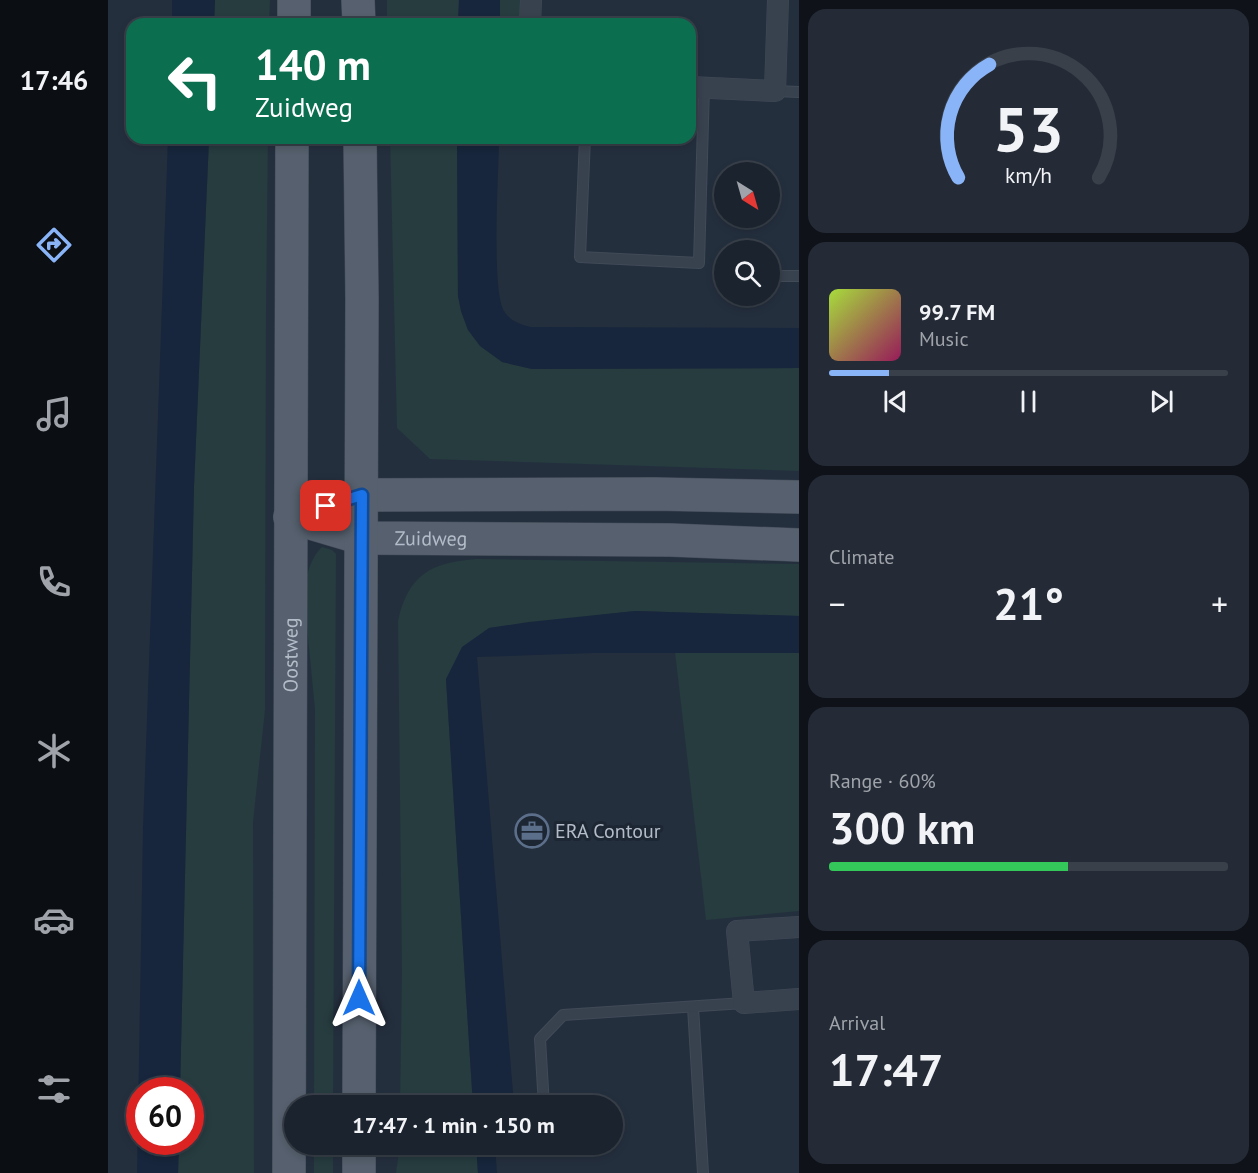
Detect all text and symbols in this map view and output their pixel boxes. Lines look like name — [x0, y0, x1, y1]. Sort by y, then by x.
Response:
text: 140 m — [255, 37, 371, 92]
icon: left — [156, 42, 234, 120]
text: 17:46 — [20, 63, 88, 97]
text: 53 — [993, 88, 1064, 169]
text: Zuidweg — [255, 90, 353, 124]
text: km/h — [1005, 161, 1052, 189]
north arrow — [714, 162, 780, 228]
map controls — [714, 162, 780, 306]
icon: directions — [33, 224, 75, 266]
button: search — [714, 240, 780, 306]
text: 99.7 FM — [919, 298, 995, 326]
text: Music — [919, 326, 968, 352]
icon: previous — [879, 385, 912, 418]
icon: pause — [1012, 385, 1045, 418]
icon: next — [1145, 385, 1178, 418]
icon: music — [33, 393, 75, 435]
pin — [300, 480, 351, 531]
icon: arrive — [309, 489, 342, 522]
street label: Zuidweg — [395, 525, 467, 552]
text: Climate — [829, 544, 895, 570]
icon: phone — [33, 561, 75, 603]
text: 21° — [993, 574, 1064, 632]
text: − — [829, 582, 846, 625]
text: + — [1211, 582, 1228, 625]
street label: Oostweg — [277, 618, 304, 692]
icon: climate — [33, 730, 75, 772]
text: Range · 60% — [829, 768, 936, 794]
text: 300 km — [829, 798, 975, 856]
office icon: ERA Contour — [514, 813, 550, 849]
place label: ERA Contour — [555, 818, 661, 844]
icon: car — [33, 899, 75, 941]
position arrow — [327, 966, 391, 1030]
text: Arrival — [829, 1010, 885, 1036]
text: 17:47 — [829, 1040, 943, 1098]
icon: filters — [33, 1068, 75, 1110]
speed limit sign: 60 — [126, 1077, 204, 1155]
text: 17:47 · 1 min · 150 m — [352, 1111, 555, 1139]

